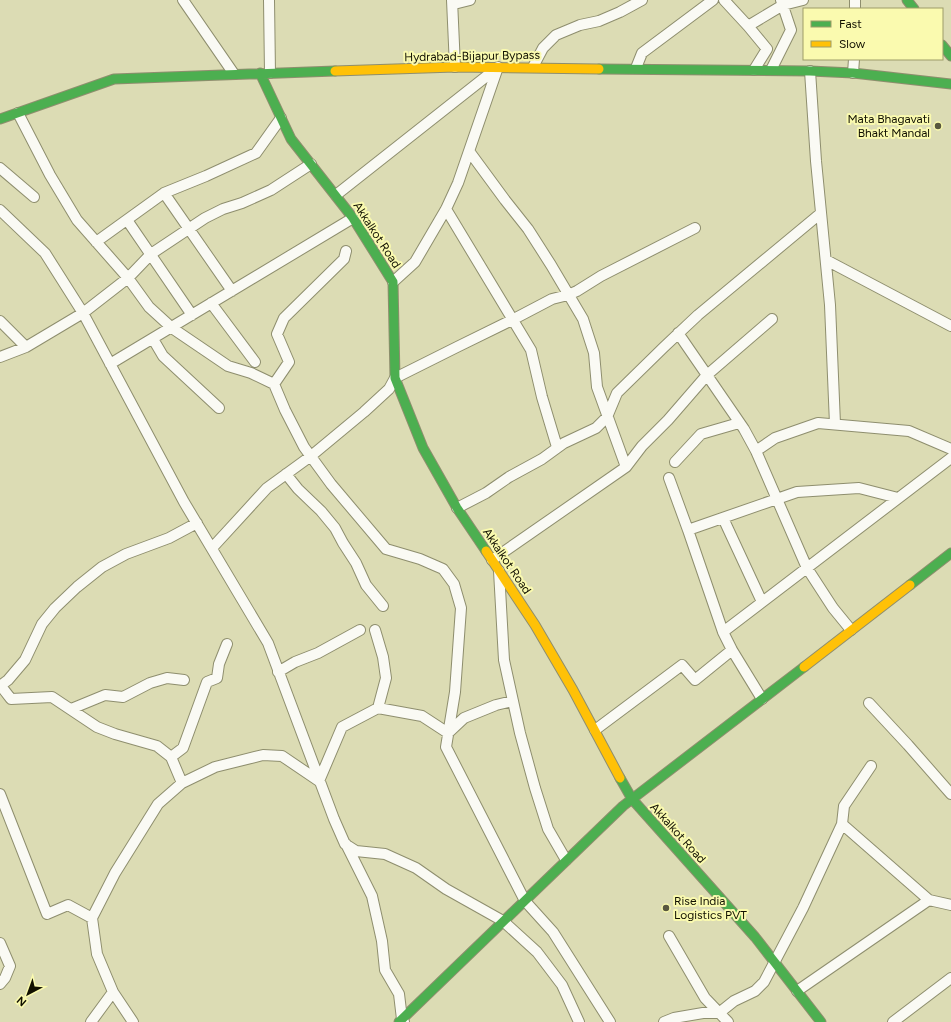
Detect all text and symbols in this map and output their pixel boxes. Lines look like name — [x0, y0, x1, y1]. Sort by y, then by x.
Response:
legend — [803, 8, 943, 60]
text: Fast — [839, 17, 862, 31]
text: Slow — [839, 37, 866, 51]
street label: Hydrabad-Bijapur Bypass — [404, 48, 540, 64]
place label: Mata Bhagavati Bhakt Mandal — [847, 112, 930, 140]
marker: Mata Bhagavati Bhakt Mandal — [933, 121, 943, 131]
street label: Akkalkot Road — [350, 199, 404, 271]
street label: Akkalkot Road — [480, 526, 534, 596]
street label: Akkalkot Road — [647, 800, 709, 866]
place label: Rise India Logistics PVT — [674, 894, 747, 922]
marker: Rise India Logistics PVT — [661, 903, 671, 913]
north arrow — [8, 974, 48, 1014]
text: N — [14, 993, 29, 1009]

